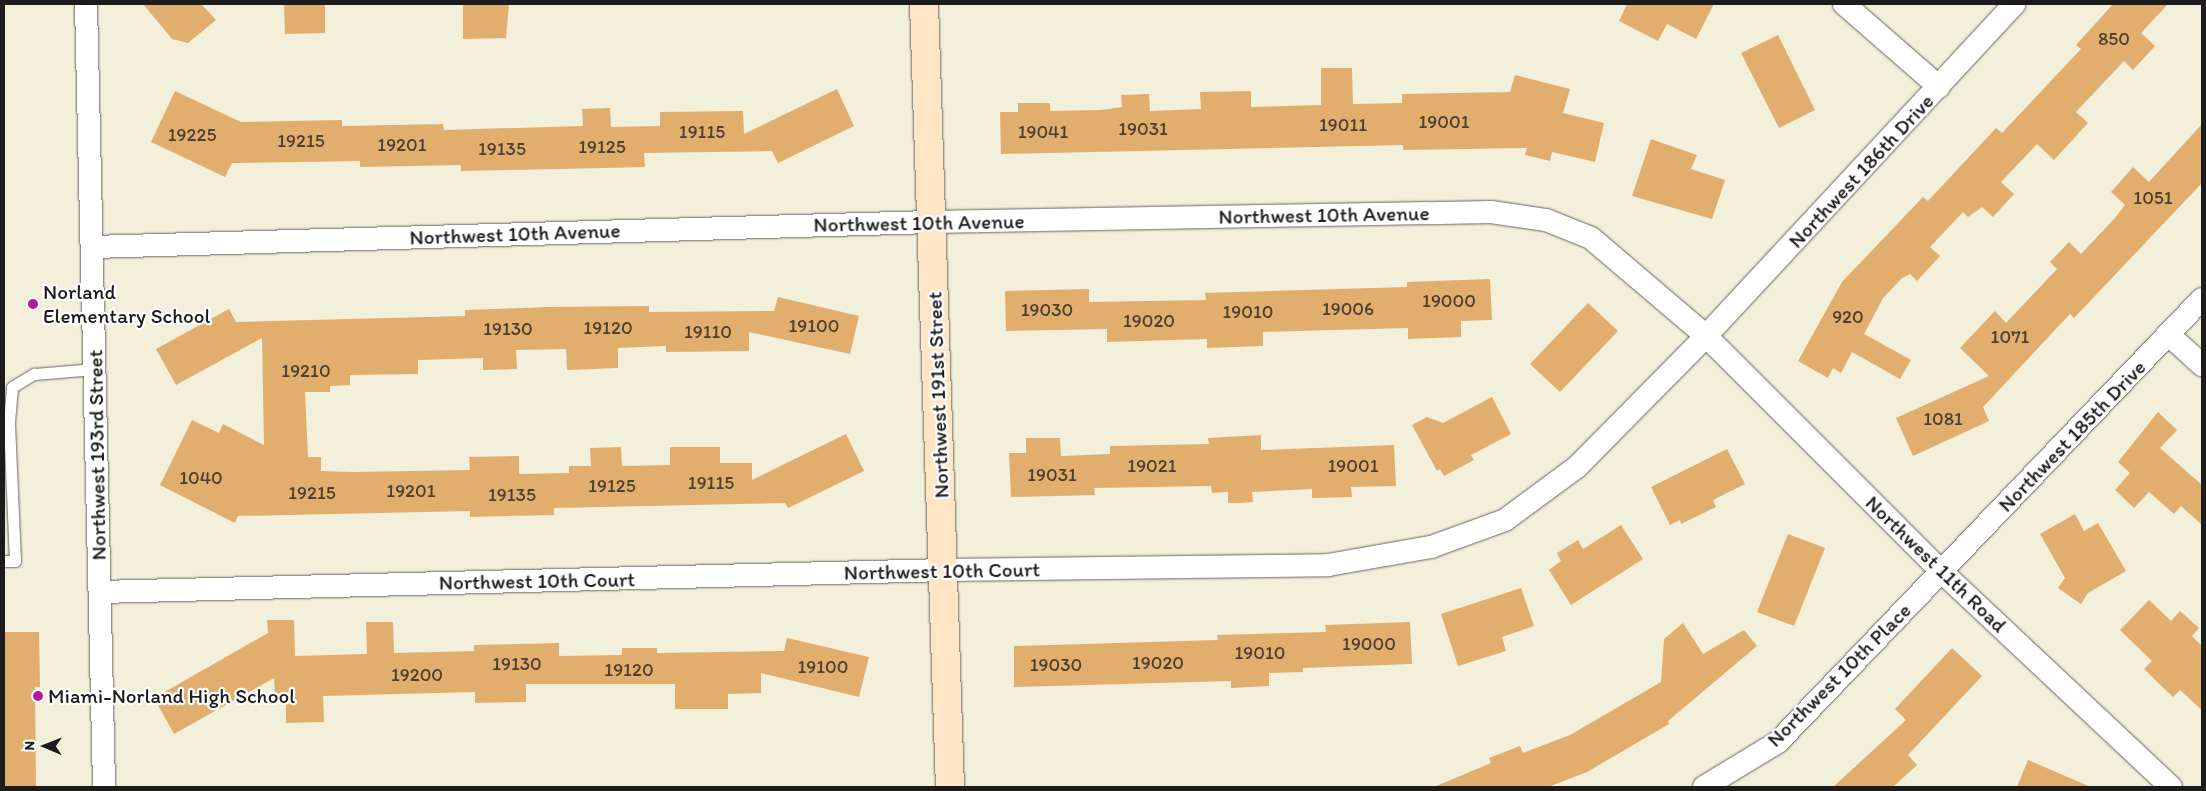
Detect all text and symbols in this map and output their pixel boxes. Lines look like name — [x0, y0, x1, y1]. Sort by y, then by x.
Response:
house number: 850 — [2098, 28, 2130, 50]
street label: Northwest 186th Drive — [1783, 89, 1939, 253]
house number: 19001 — [1419, 111, 1469, 133]
house number: 19011 — [1319, 114, 1367, 136]
house number: 19031 — [1118, 118, 1168, 140]
house number: 19115 — [679, 121, 725, 143]
house number: 19041 — [1018, 121, 1068, 143]
house number: 19225 — [168, 124, 216, 146]
house number: 19215 — [277, 130, 325, 152]
house number: 19201 — [377, 134, 427, 156]
house number: 19125 — [578, 136, 626, 158]
house number: 19135 — [478, 138, 526, 160]
house number: 1051 — [2133, 187, 2173, 209]
street label: Northwest 10th Avenue — [1219, 201, 1429, 229]
street label: Northwest 10th Avenue — [814, 209, 1024, 237]
street label: Northwest 10th Avenue — [410, 218, 620, 250]
place label: Norland Elementary School — [43, 279, 210, 329]
house number: 19000 — [1422, 290, 1476, 312]
street label: Northwest 191st Street — [922, 291, 954, 499]
marker: Norland Elementary School — [27, 298, 39, 310]
house number: 19006 — [1322, 298, 1374, 320]
house number: 19030 — [1021, 299, 1073, 321]
house number: 19010 — [1223, 301, 1273, 323]
house number: 920 — [1832, 306, 1864, 328]
house number: 19020 — [1123, 310, 1175, 332]
house number: 19100 — [789, 315, 839, 337]
house number: 19120 — [583, 317, 633, 339]
house number: 19130 — [483, 318, 533, 340]
house number: 19110 — [684, 321, 732, 343]
house number: 1071 — [1991, 326, 2029, 348]
street label: Northwest 193rd Street — [83, 350, 111, 560]
street label: Northwest 185th Drive — [1993, 355, 2151, 517]
house number: 19210 — [281, 360, 331, 382]
house number: 1081 — [1923, 408, 1963, 430]
house number: 19021 — [1127, 455, 1177, 477]
house number: 19001 — [1328, 455, 1378, 477]
house number: 19031 — [1027, 464, 1077, 486]
house number: 1040 — [179, 467, 223, 489]
house number: 19115 — [688, 472, 734, 494]
house number: 19125 — [588, 475, 636, 497]
house number: 19201 — [386, 480, 436, 502]
house number: 19215 — [288, 482, 336, 504]
house number: 19135 — [488, 484, 536, 506]
street label: Northwest 11th Road — [1860, 490, 2012, 638]
street label: Northwest 10th Court — [844, 557, 1040, 585]
street label: Northwest 10th Court — [439, 567, 635, 595]
street label: Northwest 10th Place — [1762, 598, 1916, 752]
house number: 19000 — [1342, 633, 1396, 655]
house number: 19010 — [1235, 642, 1285, 664]
house number: 19020 — [1132, 652, 1184, 674]
house number: 19130 — [492, 653, 542, 675]
house number: 19030 — [1030, 654, 1082, 676]
house number: 19100 — [798, 656, 848, 678]
house number: 19120 — [604, 659, 654, 681]
house number: 19200 — [391, 664, 443, 686]
place label: Miami-Norland High School — [48, 683, 294, 709]
marker: Miami-Norland High School — [32, 690, 44, 702]
north arrow — [20, 721, 70, 771]
text: N — [21, 741, 38, 751]

